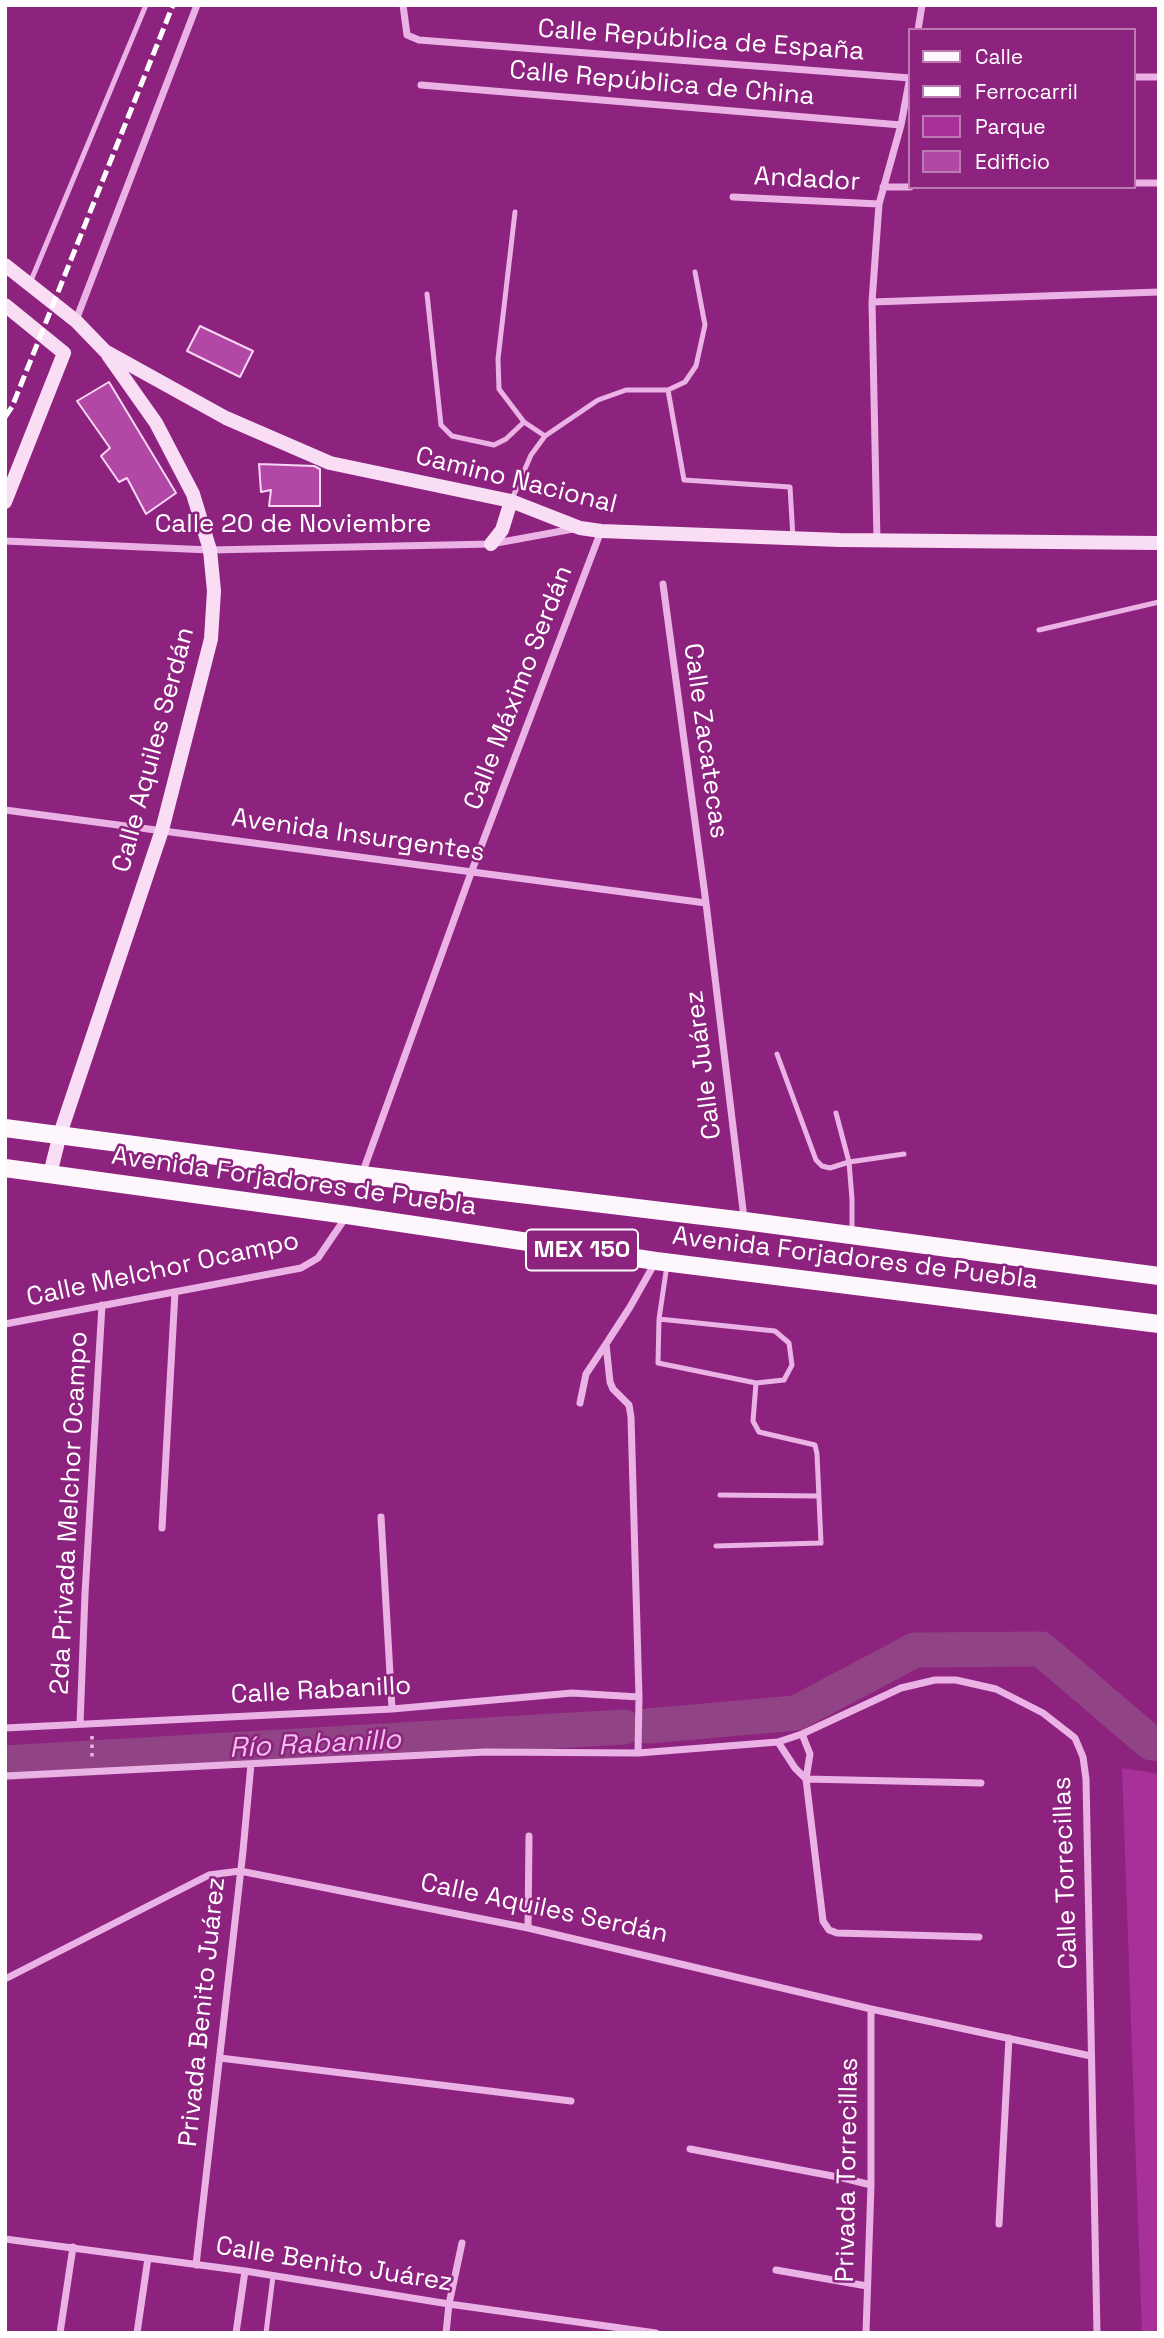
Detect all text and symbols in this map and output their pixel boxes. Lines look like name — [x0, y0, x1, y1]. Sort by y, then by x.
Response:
street label: Calle República de España — [537, 14, 865, 68]
legend — [908, 28, 1136, 189]
text: Calle — [975, 43, 1023, 70]
street label: Calle República de China — [508, 55, 816, 113]
text: Ferrocarril — [975, 78, 1078, 105]
text: Parque — [975, 113, 1046, 140]
text: Edificio — [975, 148, 1050, 175]
street label: Andador — [753, 162, 861, 198]
street label: Camino Nacional — [412, 441, 620, 521]
street label: Calle 20 de Noviembre — [155, 509, 431, 541]
street label: Calle Máximo Serdán — [458, 561, 580, 815]
street label: Calle Aquiles Serdán — [106, 624, 202, 876]
street label: Calle Zacatecas — [676, 641, 734, 841]
street label: Avenida Insurgentes — [230, 803, 486, 869]
street label: Calle Juárez — [679, 989, 729, 1141]
street label: Avenida Forjadores de Puebla — [110, 1141, 478, 1223]
street label: Avenida Forjadores de Puebla — [670, 1221, 1040, 1297]
street label: Calle Melchor Ocampo — [24, 1226, 302, 1314]
road number: MEX 150 — [526, 1230, 638, 1270]
street label: 2da Privada Melchor Ocampo — [45, 1331, 95, 1695]
street label: Calle Rabanillo — [230, 1671, 412, 1711]
water label: Río Rabanillo — [228, 1724, 402, 1766]
street label: Calle Torrecillas — [1047, 1776, 1085, 1970]
street label: Calle Aquiles Serdán — [417, 1868, 671, 1950]
street label: Privada Benito Juárez — [173, 1876, 233, 2148]
street label: Privada Torrecillas — [830, 2057, 866, 2283]
street label: Calle Benito Juárez — [214, 2231, 454, 2299]

